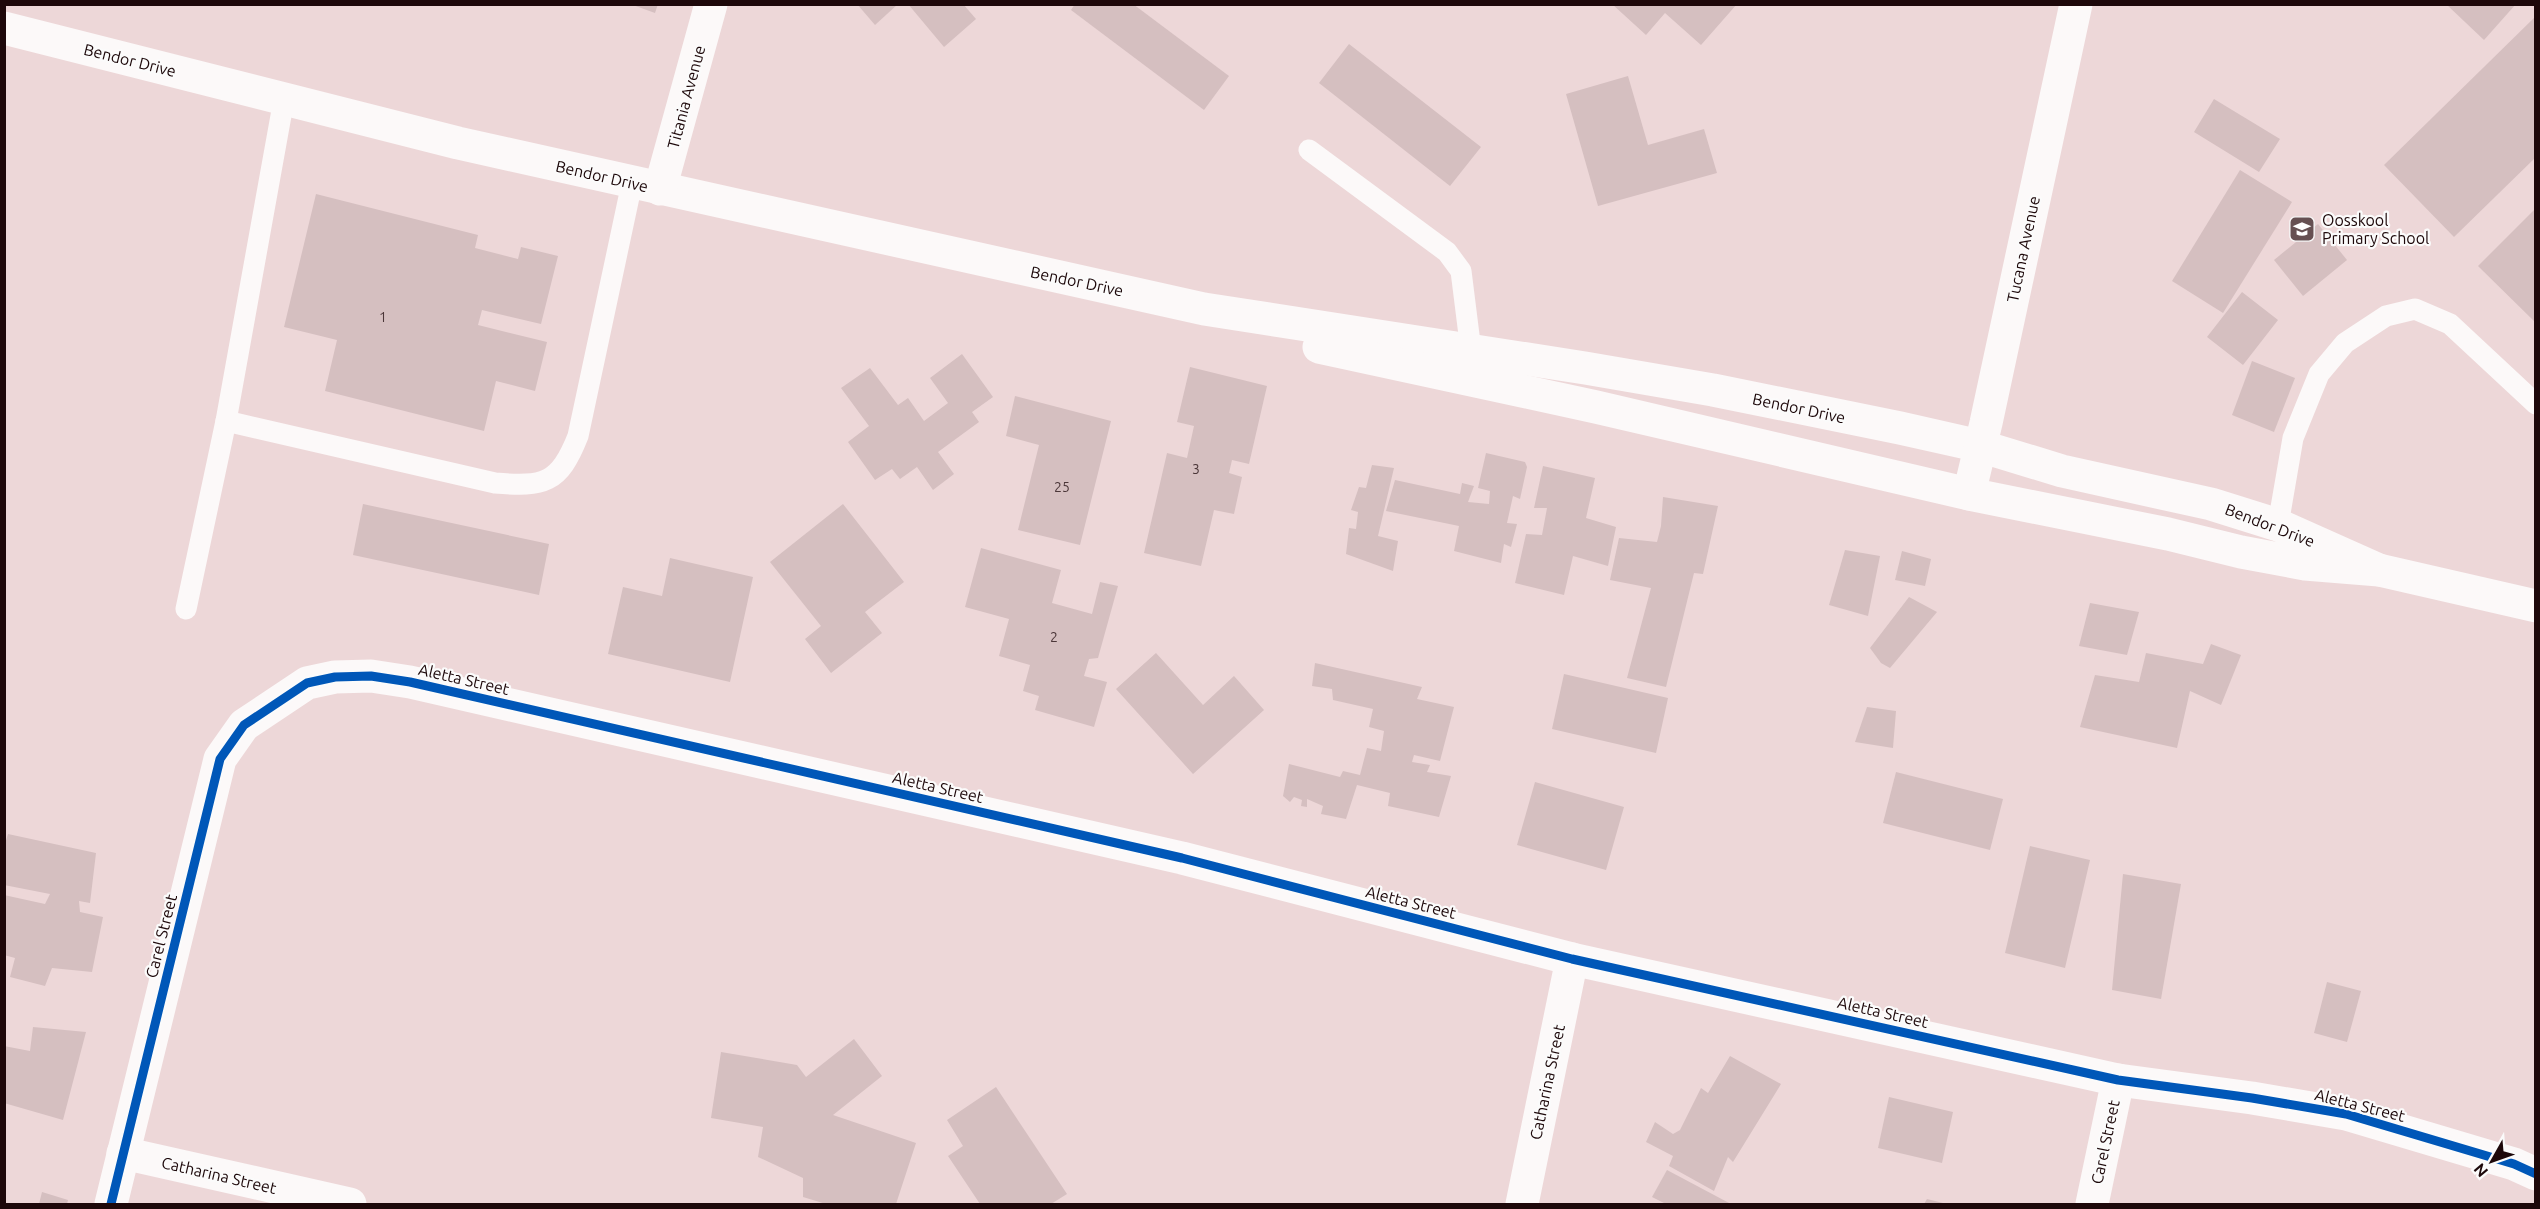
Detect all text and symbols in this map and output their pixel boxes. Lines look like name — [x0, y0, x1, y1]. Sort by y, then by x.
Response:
street label: Bendor Drive — [82, 40, 178, 80]
street label: Titania Avenue — [664, 43, 708, 151]
street label: Bendor Drive — [554, 157, 650, 195]
street label: Tucana Avenue — [2003, 194, 2043, 304]
place label: Oosskool Primary School — [2322, 211, 2429, 247]
school or university icon: Oosskool Primary School — [2287, 214, 2317, 244]
street label: Bendor Drive — [1029, 262, 1125, 300]
house number: 1 — [379, 309, 387, 325]
street label: Bendor Drive — [1751, 389, 1847, 427]
house number: 3 — [1192, 461, 1200, 477]
house number: 25 — [1054, 479, 1070, 495]
street label: Bendor Drive — [2223, 500, 2317, 550]
house number: 2 — [1050, 629, 1058, 645]
street label: Aletta Street — [417, 660, 512, 698]
street label: Aletta Street — [891, 768, 986, 806]
street label: Aletta Street — [1364, 882, 1459, 922]
street label: Carel Street — [142, 892, 180, 980]
street label: Aletta Street — [1836, 993, 1931, 1031]
street label: Catharina Street — [1526, 1022, 1568, 1141]
street label: Aletta Street — [2313, 1085, 2408, 1125]
street label: Carel Street — [2087, 1098, 2123, 1186]
north arrow — [2462, 1131, 2522, 1191]
street label: Catharina Street — [160, 1153, 279, 1197]
text: N — [2470, 1160, 2491, 1181]

